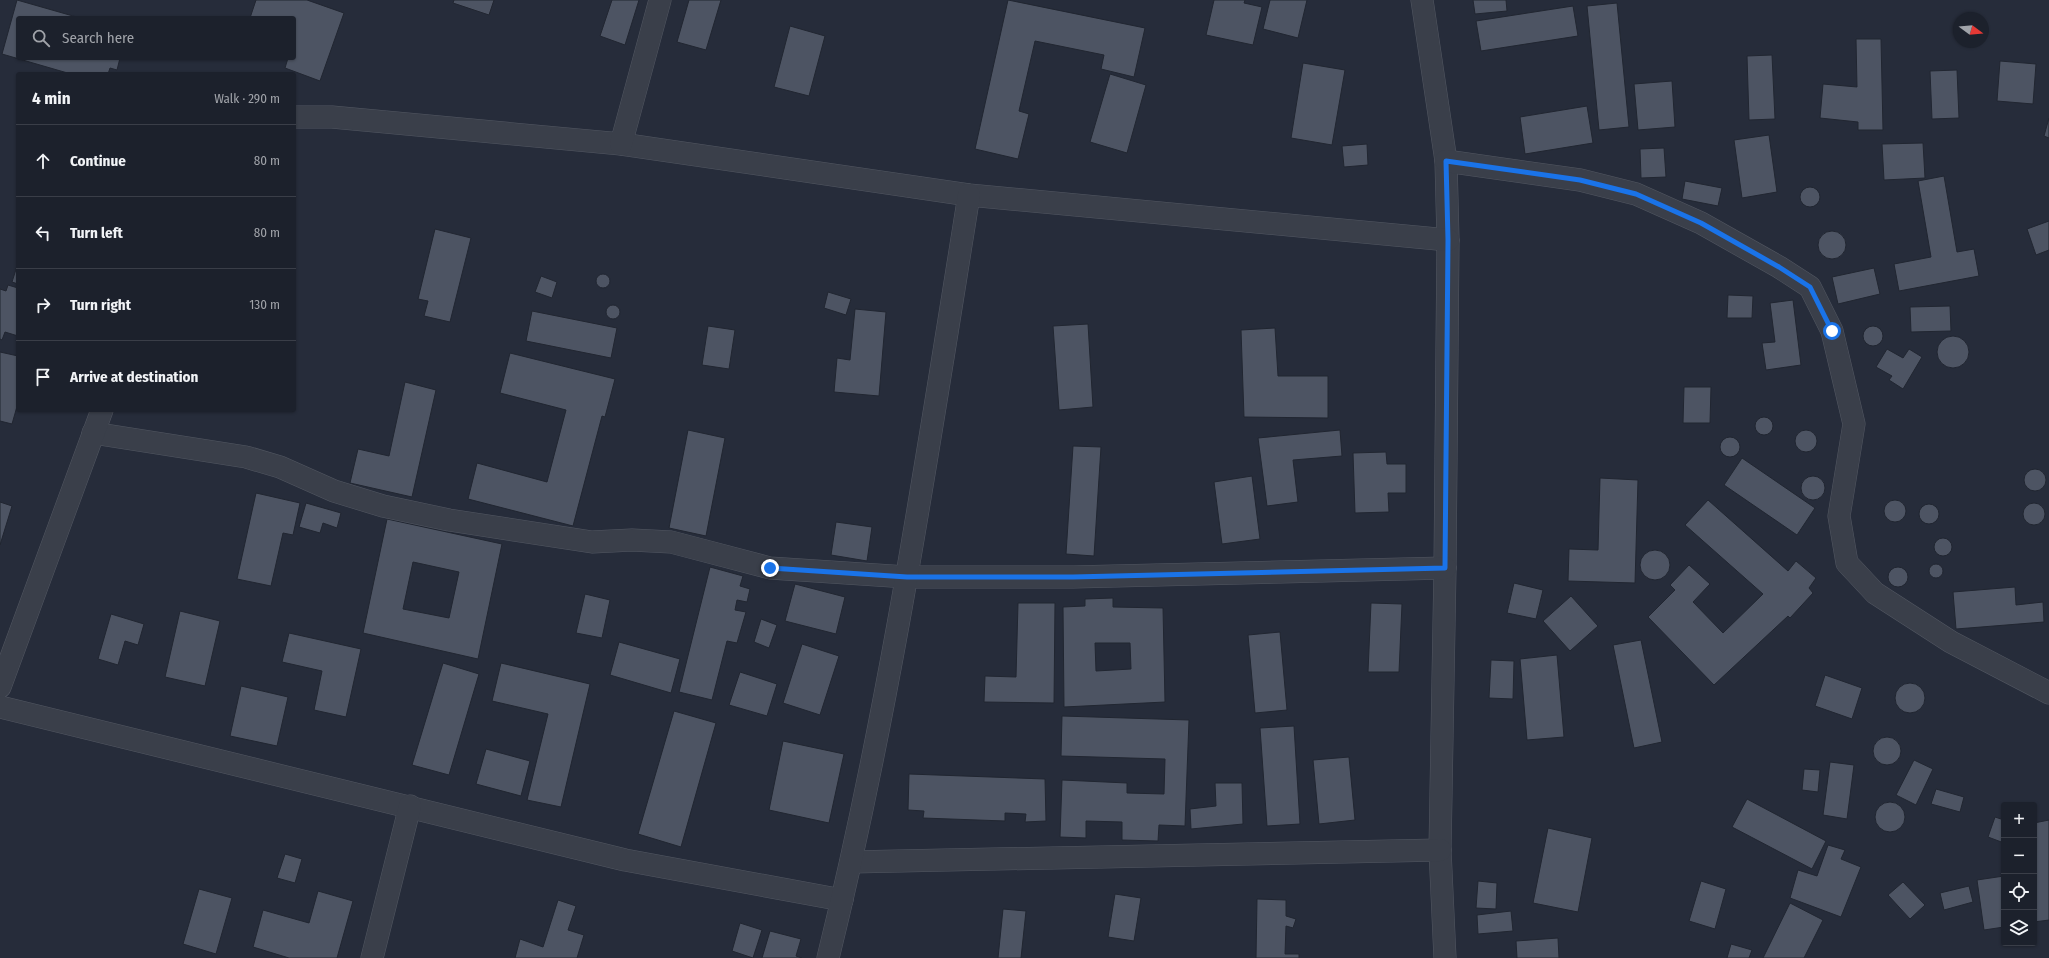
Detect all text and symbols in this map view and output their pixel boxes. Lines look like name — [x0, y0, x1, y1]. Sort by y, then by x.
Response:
north arrow — [1953, 12, 1989, 48]
search box — [16, 16, 296, 60]
icon: search — [30, 27, 52, 49]
text: Search here — [62, 29, 134, 47]
text: 4 min — [32, 88, 71, 109]
text: Walk · 290 m — [214, 91, 280, 106]
icon: ahead — [32, 150, 54, 172]
text: Continue — [70, 152, 126, 170]
text: 80 m — [254, 153, 280, 168]
icon: left — [32, 222, 54, 244]
text: Turn left — [70, 224, 123, 242]
text: 80 m — [254, 225, 280, 240]
icon: right — [32, 294, 54, 316]
text: Turn right — [70, 296, 131, 314]
text: 130 m — [249, 297, 280, 312]
route start — [1823, 322, 1841, 340]
icon: arrive — [32, 366, 54, 388]
text: Arrive at destination — [70, 368, 198, 386]
route end — [761, 559, 779, 577]
map controls — [2001, 802, 2037, 946]
button: + — [2001, 802, 2037, 838]
button: − — [2001, 838, 2037, 874]
button: locate — [2001, 874, 2037, 910]
button: layers — [2001, 910, 2037, 946]

